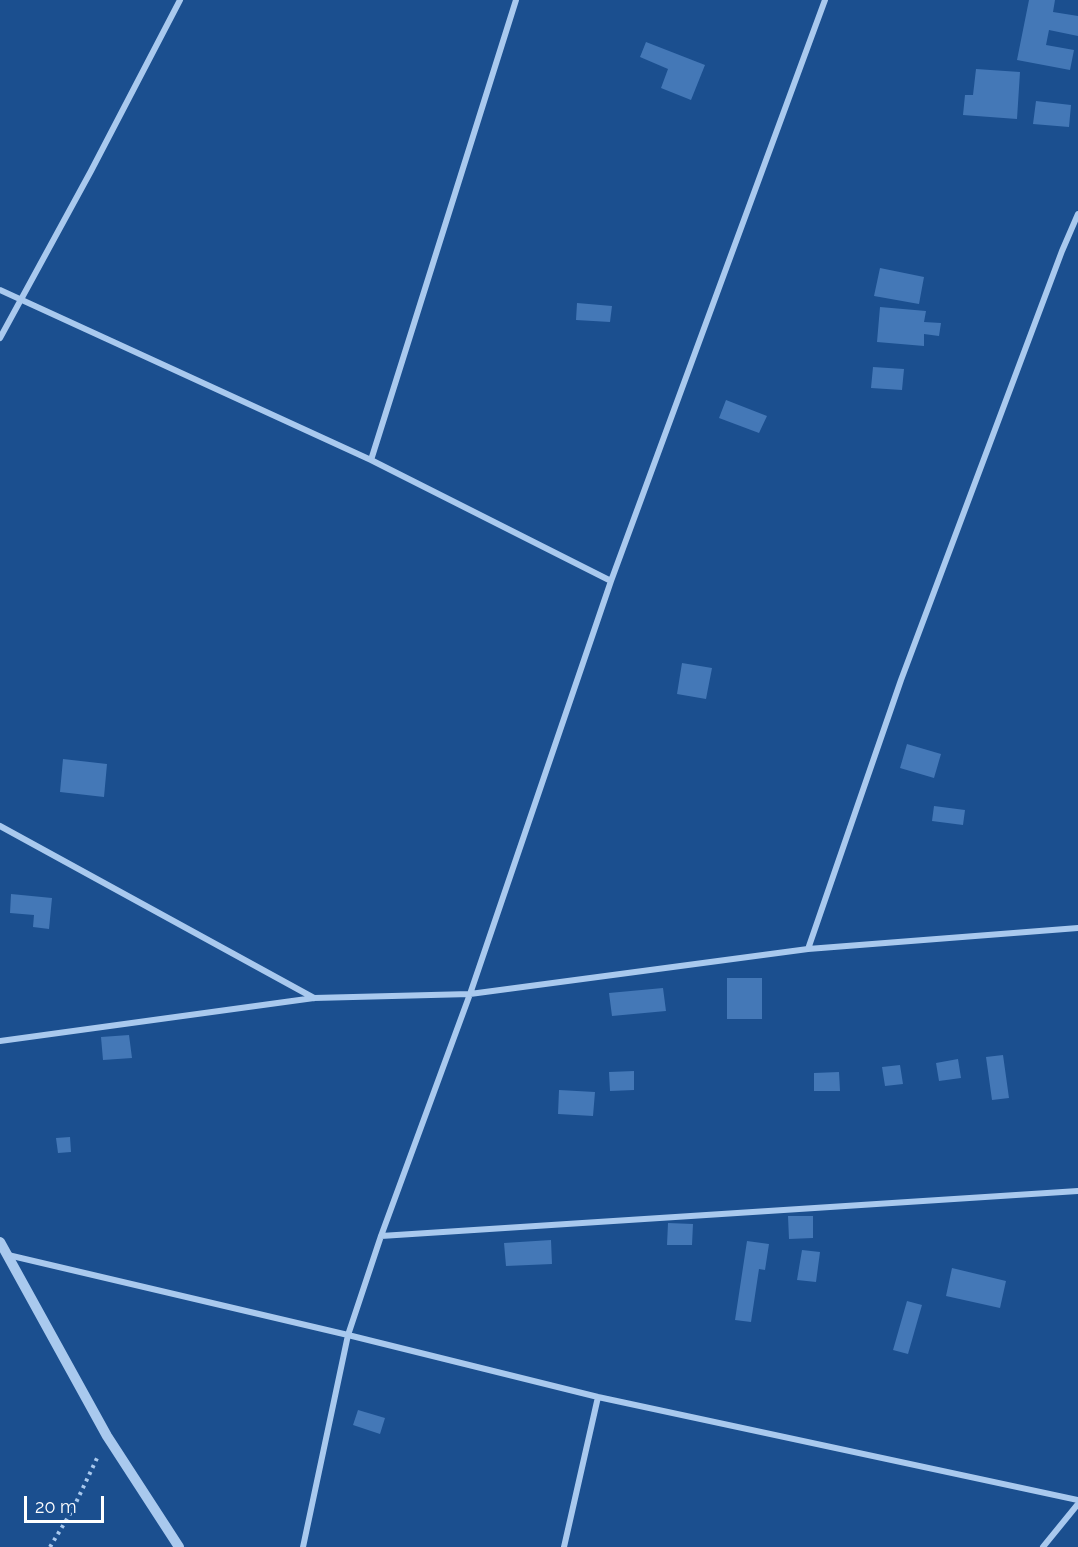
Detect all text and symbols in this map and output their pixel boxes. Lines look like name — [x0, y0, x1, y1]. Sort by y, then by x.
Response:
scale bar — [27, 1484, 106, 1522]
text: 20 m — [35, 1496, 77, 1517]

